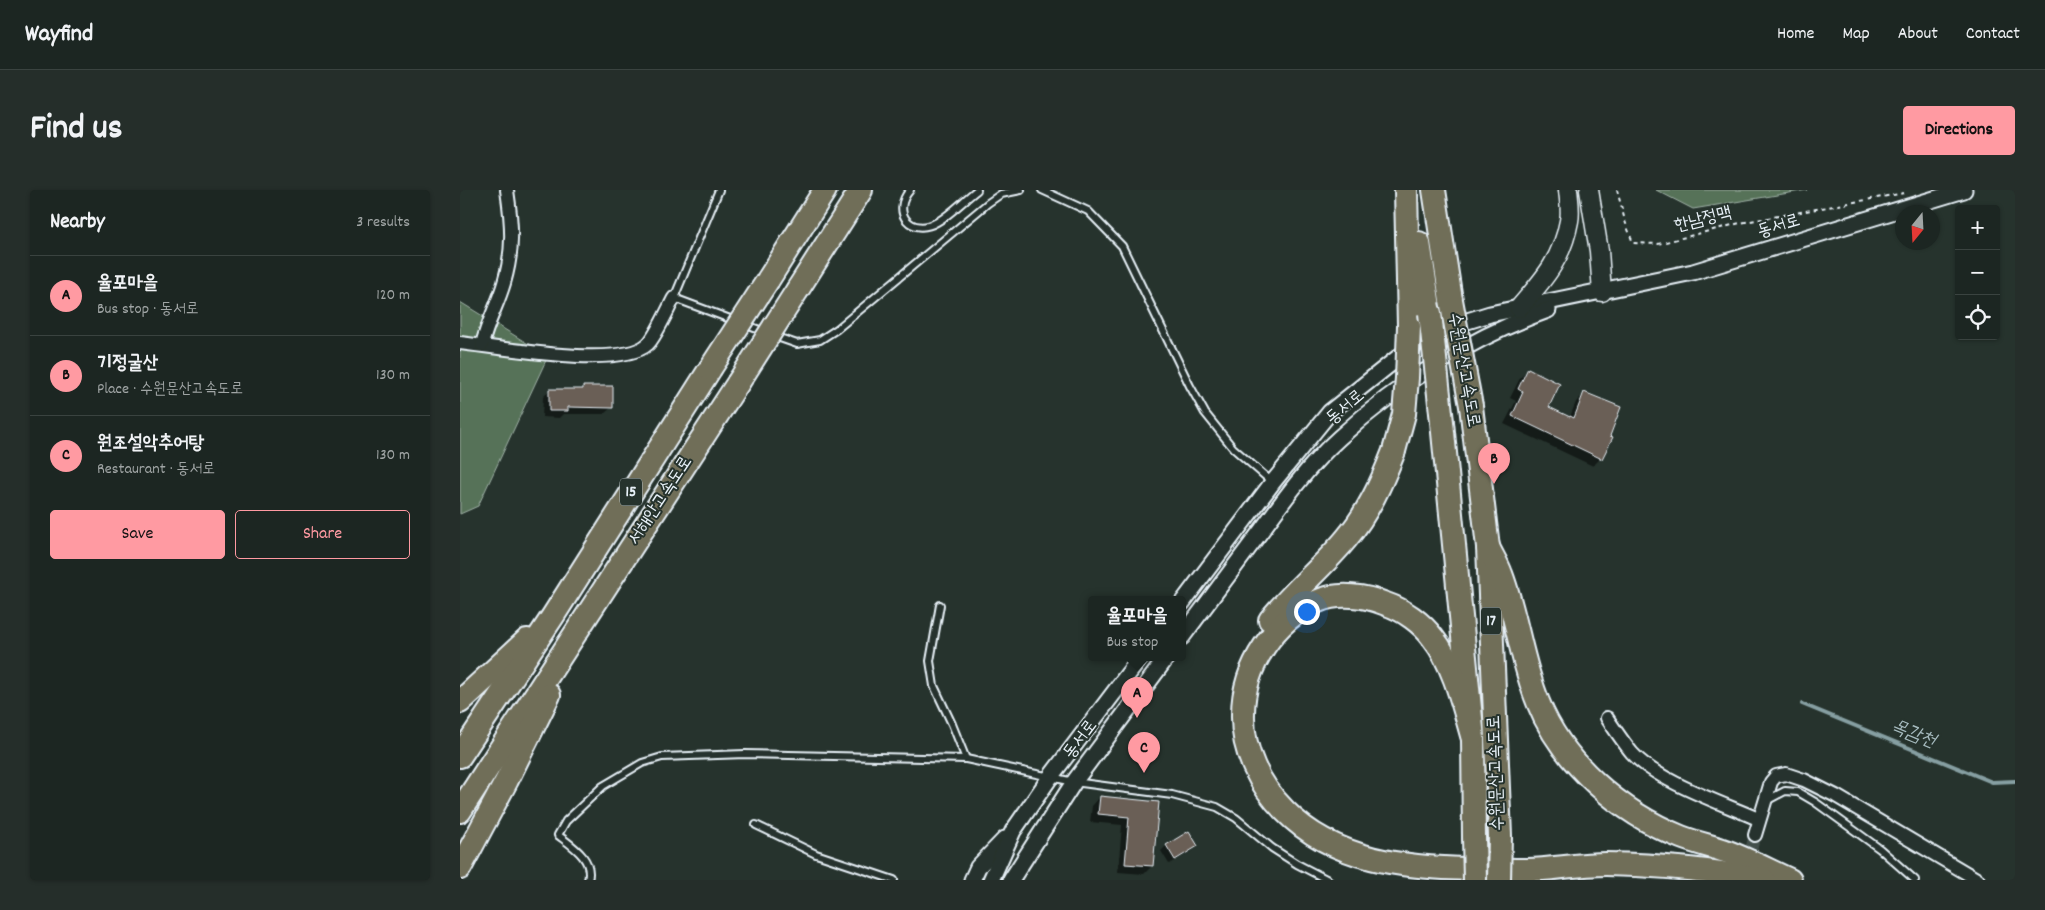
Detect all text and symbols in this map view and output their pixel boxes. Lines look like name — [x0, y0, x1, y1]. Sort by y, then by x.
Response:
text: Wayfind — [25, 18, 93, 52]
text: Home — [1777, 22, 1814, 47]
text: Map — [1842, 22, 1870, 47]
text: About — [1898, 22, 1938, 47]
text: Contact — [1966, 22, 2020, 47]
text: Find us — [30, 105, 122, 155]
button: Directions — [1903, 106, 2015, 155]
street label: 한남정맥 — [1672, 201, 1734, 239]
north arrow — [1895, 205, 1940, 250]
map controls — [1955, 205, 2000, 340]
button: + — [1955, 205, 2000, 250]
text: Nearby — [50, 208, 105, 238]
street label: 동서로 — [1755, 209, 1803, 245]
text: 3 results — [356, 211, 410, 234]
button: − — [1955, 250, 2000, 295]
text: 율포마을 — [97, 271, 158, 298]
text: A — [62, 284, 70, 307]
text: 120 m — [376, 284, 410, 307]
button: locate — [1955, 295, 2000, 340]
text: Bus stop · 동서로 — [97, 298, 199, 321]
street label: 수원문산고속도로 — [1441, 311, 1485, 429]
text: 기정굴산 — [97, 351, 158, 378]
text: B — [62, 364, 70, 387]
text: 130 m — [376, 364, 410, 387]
text: Place · 수원문산고속도로 — [97, 378, 243, 401]
street label: 동서로 — [1321, 384, 1371, 432]
text: 원조설악추어탕 — [97, 431, 204, 458]
pin: B — [1478, 443, 1510, 484]
text: C — [62, 444, 70, 467]
text: 130 m — [376, 444, 410, 467]
street label: 서해안고속도로 — [623, 452, 699, 550]
text: Restaurant · 동서로 — [97, 458, 215, 481]
road number: 15 — [620, 478, 642, 506]
button: Save — [50, 510, 225, 559]
button: Share — [235, 510, 410, 559]
popup — [1088, 596, 1186, 661]
your location — [1294, 599, 1320, 625]
text: 율포마을 — [1106, 604, 1168, 631]
road number: 17 — [1481, 608, 1501, 634]
text: Bus stop — [1106, 631, 1158, 654]
pin: A — [1121, 677, 1153, 718]
water label: 목감천 — [1887, 714, 1941, 757]
street label: 동서로 — [1058, 715, 1104, 765]
street label: 수원문산고속도로 — [1482, 715, 1512, 831]
pin: C — [1128, 732, 1160, 773]

